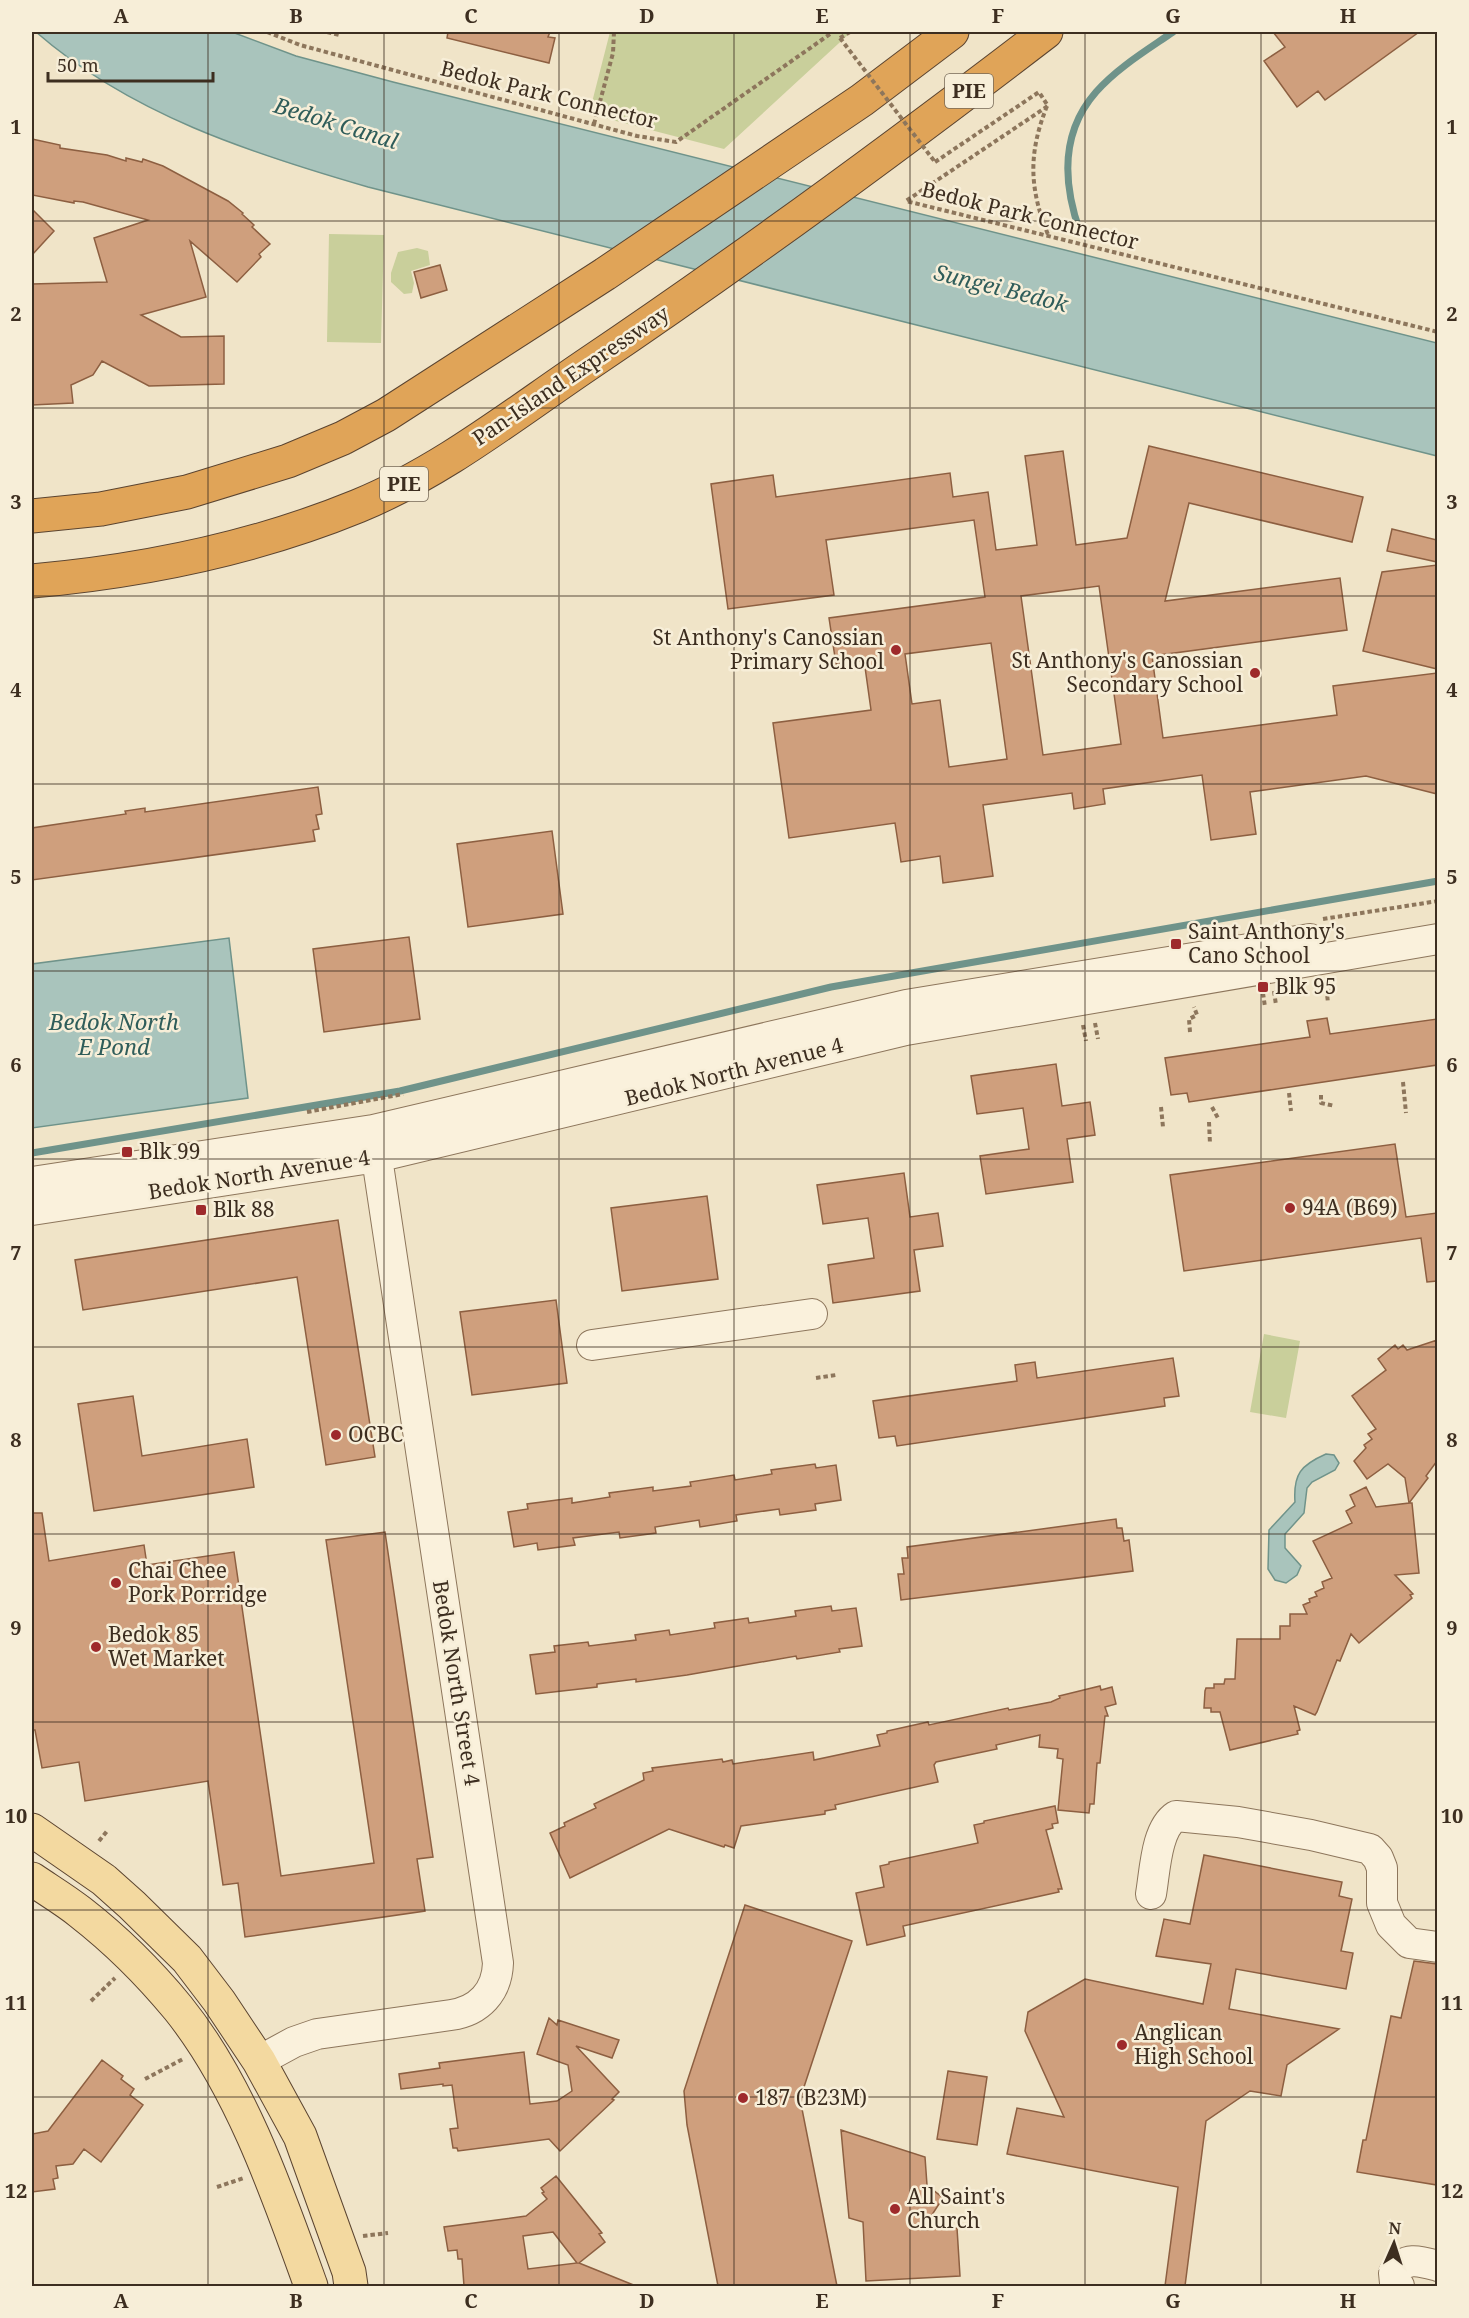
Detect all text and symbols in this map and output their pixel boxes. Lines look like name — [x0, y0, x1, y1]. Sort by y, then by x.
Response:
text: A — [113, 2, 129, 29]
text: B — [289, 2, 303, 29]
text: C — [464, 2, 478, 29]
text: D — [639, 2, 655, 29]
text: E — [815, 2, 829, 29]
text: F — [992, 2, 1004, 29]
text: G — [1165, 2, 1181, 29]
text: H — [1340, 2, 1356, 29]
scale bar — [48, 45, 213, 83]
text: 50 m — [57, 53, 99, 77]
street label: Bedok Park Connector — [438, 53, 661, 135]
road number: PIE — [945, 74, 993, 108]
water label: Bedok Canal — [270, 89, 402, 155]
text: 1 — [10, 113, 22, 140]
text: 1 — [1446, 113, 1458, 140]
street label: Bedok Park Connector — [919, 174, 1142, 256]
water label: Sungei Bedok — [931, 256, 1073, 319]
street label: Pan-Island Expressway — [467, 299, 674, 452]
text: 2 — [10, 300, 22, 327]
text: 2 — [1446, 300, 1458, 327]
road number: PIE — [380, 467, 428, 501]
text: 3 — [10, 488, 22, 515]
text: 3 — [1446, 488, 1458, 515]
place label: St Anthony's Canossian Primary School — [653, 623, 884, 675]
marker: St Anthony's Canossian Primary School — [889, 643, 903, 657]
place label: St Anthony's Canossian Secondary School — [1012, 646, 1243, 698]
marker: St Anthony's Canossian Secondary School — [1248, 666, 1262, 680]
text: 4 — [10, 676, 22, 703]
text: 4 — [1446, 676, 1458, 703]
text: 5 — [10, 863, 22, 890]
text: 5 — [1446, 863, 1458, 890]
place label: Saint Anthony's Cano School — [1188, 917, 1345, 969]
marker: Saint Anthony's Cano School — [1169, 937, 1183, 951]
place label: Blk 95 — [1275, 972, 1336, 1000]
marker: Blk 95 — [1256, 980, 1270, 994]
water label: Bedok North E Pond — [48, 1006, 179, 1061]
street label: Bedok North Avenue 4 — [622, 1030, 846, 1112]
text: 6 — [10, 1051, 22, 1078]
text: 6 — [1446, 1051, 1458, 1078]
place label: Blk 99 — [139, 1137, 200, 1165]
street label: Bedok North Avenue 4 — [146, 1143, 372, 1205]
marker: Blk 99 — [120, 1145, 134, 1159]
place label: 94A (B69) — [1302, 1193, 1398, 1221]
place label: Blk 88 — [213, 1195, 274, 1223]
marker: 94A (B69) — [1283, 1201, 1297, 1215]
marker: Blk 88 — [194, 1203, 208, 1217]
text: 7 — [10, 1239, 22, 1266]
text: 7 — [1446, 1239, 1458, 1266]
place label: OCBC — [348, 1420, 403, 1448]
text: 8 — [10, 1426, 22, 1453]
text: 8 — [1446, 1426, 1458, 1453]
marker: OCBC — [329, 1428, 343, 1442]
place label: Chai Chee Pork Porridge — [128, 1556, 267, 1608]
marker: Chai Chee Pork Porridge — [109, 1576, 123, 1590]
street label: Bedok North Street 4 — [427, 1578, 487, 1788]
text: 9 — [10, 1614, 22, 1641]
text: 9 — [1446, 1614, 1458, 1641]
place label: Bedok 85 Wet Market — [108, 1620, 225, 1672]
marker: Bedok 85 Wet Market — [89, 1640, 103, 1654]
text: 10 — [5, 1802, 27, 1829]
text: 10 — [1441, 1802, 1463, 1829]
text: 11 — [5, 1989, 27, 2016]
text: 11 — [1441, 1989, 1463, 2016]
place label: Anglican High School — [1134, 2018, 1254, 2070]
marker: Anglican High School — [1115, 2038, 1129, 2052]
place label: 187 (B23M) — [755, 2083, 867, 2111]
marker: 187 (B23M) — [736, 2091, 750, 2105]
text: 12 — [5, 2177, 27, 2204]
text: 12 — [1441, 2177, 1463, 2204]
place label: All Saint's Church — [907, 2182, 1005, 2234]
marker: All Saint's Church — [888, 2202, 902, 2216]
north arrow — [1364, 2213, 1424, 2273]
text: N — [1388, 2217, 1402, 2239]
text: A — [113, 2287, 129, 2314]
text: B — [289, 2287, 303, 2314]
text: C — [464, 2287, 478, 2314]
text: D — [639, 2287, 655, 2314]
text: E — [815, 2287, 829, 2314]
text: F — [992, 2287, 1004, 2314]
text: G — [1165, 2287, 1181, 2314]
text: H — [1340, 2287, 1356, 2314]

